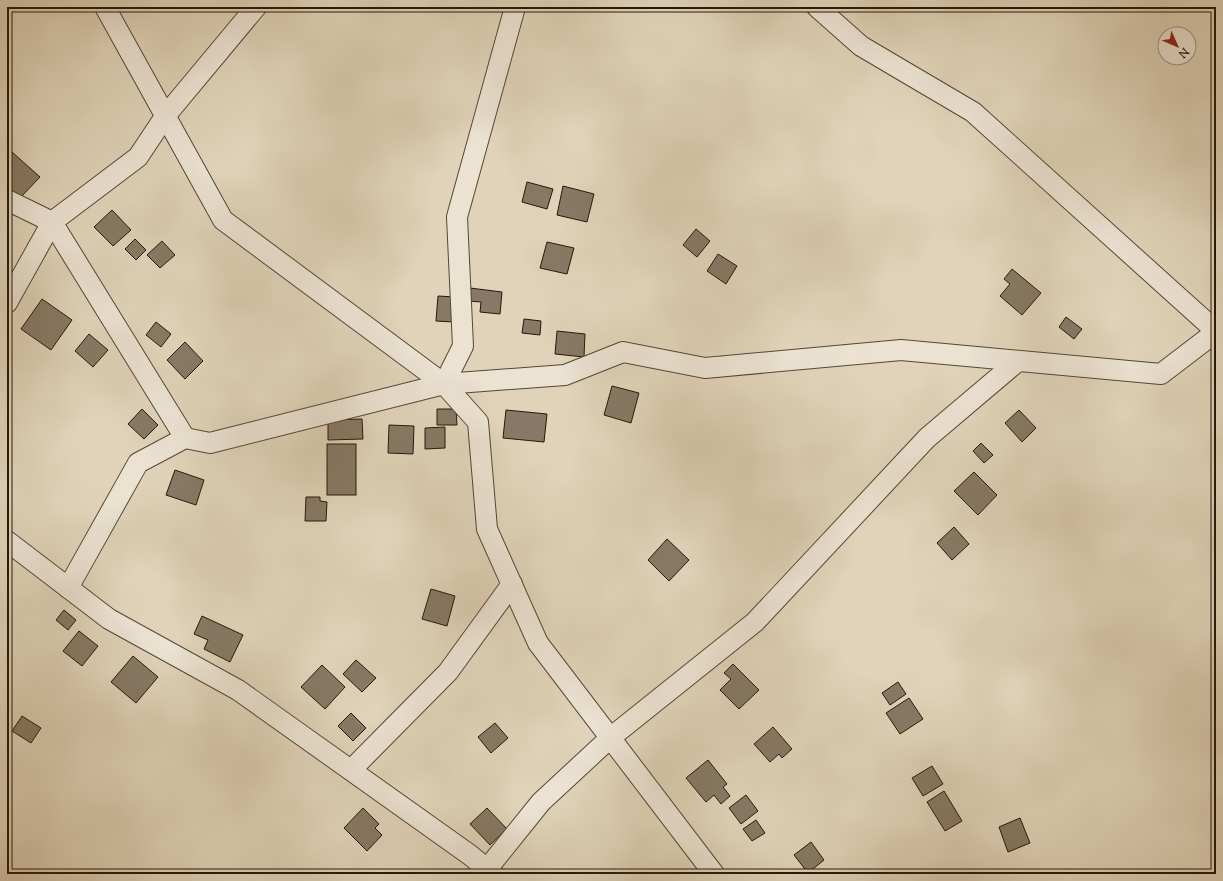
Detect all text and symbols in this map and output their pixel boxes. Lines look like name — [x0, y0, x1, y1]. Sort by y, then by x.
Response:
north arrow — [1157, 26, 1197, 66]
text: N — [1174, 43, 1193, 61]

